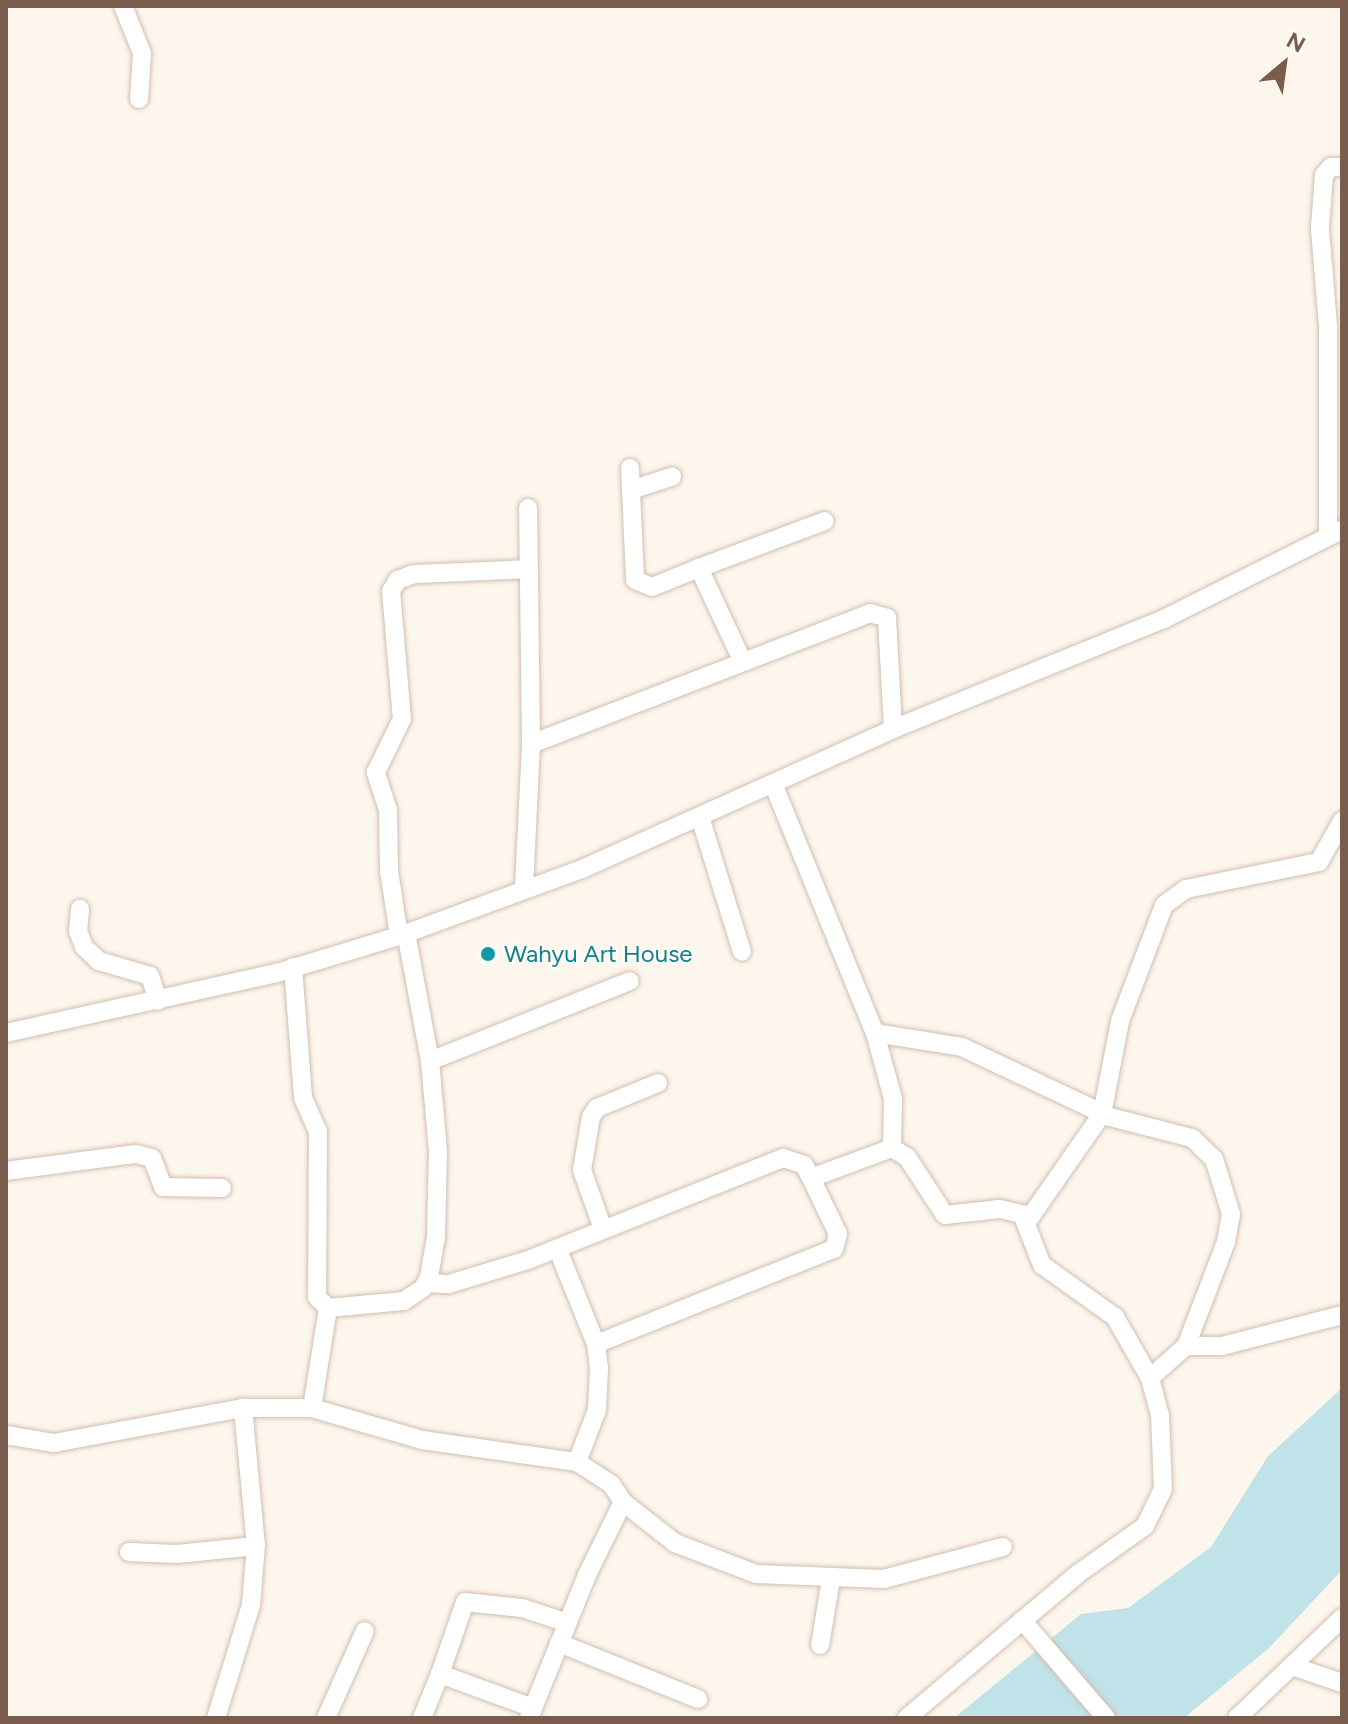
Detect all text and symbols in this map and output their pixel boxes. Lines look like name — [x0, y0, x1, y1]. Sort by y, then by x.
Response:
north arrow — [1244, 24, 1324, 104]
text: N — [1282, 27, 1310, 59]
place label: Wahyu Art House — [504, 940, 692, 968]
marker: Wahyu Art House — [479, 945, 497, 963]

